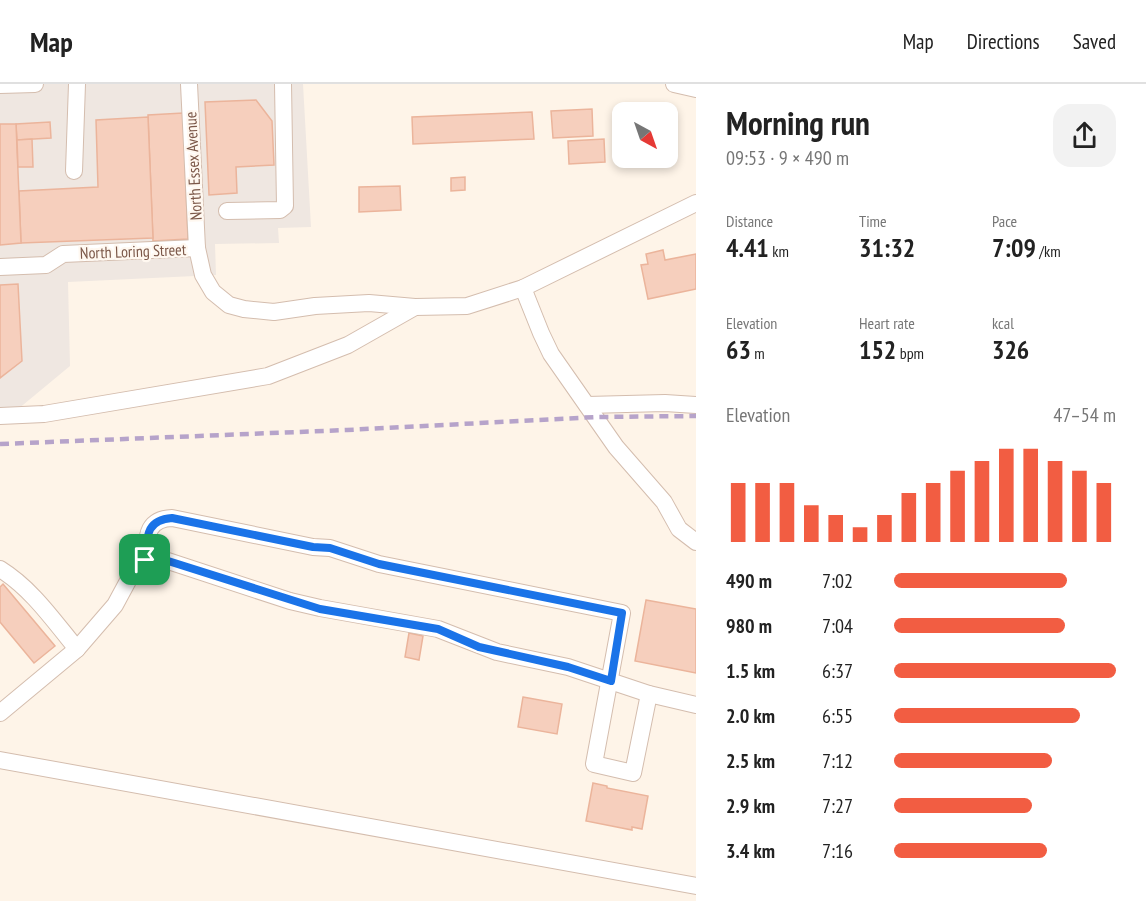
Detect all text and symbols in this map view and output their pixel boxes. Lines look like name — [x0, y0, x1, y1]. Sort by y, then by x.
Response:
text: Map — [30, 23, 73, 60]
text: Map — [903, 28, 934, 55]
text: Directions — [967, 28, 1040, 55]
text: Saved — [1073, 28, 1116, 55]
text: Morning run — [726, 101, 870, 144]
north arrow — [612, 102, 678, 168]
map controls — [612, 102, 678, 168]
button: share — [1053, 104, 1116, 167]
street label: North Essex Avenue — [180, 111, 206, 221]
text: 09:53 · 9 × 490 m — [726, 145, 849, 171]
text: Distance — [726, 211, 773, 231]
text: Time — [859, 211, 887, 231]
text: Pace — [992, 211, 1017, 231]
text: 4.41 — [726, 231, 769, 264]
text: 31:32 — [859, 231, 915, 264]
text: 7:09 — [992, 231, 1036, 264]
street label: North Loring Street — [80, 239, 187, 263]
text: km — [769, 241, 789, 261]
text: /km — [1036, 241, 1061, 261]
text: Elevation — [726, 313, 777, 333]
text: Heart rate — [859, 313, 915, 333]
text: kcal — [992, 313, 1014, 333]
text: 63 — [726, 333, 751, 366]
text: 152 — [859, 333, 896, 366]
text: 326 — [992, 333, 1029, 366]
text: m — [751, 343, 765, 363]
text: bpm — [896, 343, 924, 363]
text: Elevation — [726, 402, 790, 428]
text: 47–54 m — [1053, 402, 1116, 428]
pin — [119, 534, 170, 585]
icon: arrive — [128, 543, 161, 576]
text: 490 m — [726, 568, 772, 594]
text: 7:02 — [822, 568, 853, 594]
text: 980 m — [726, 613, 772, 639]
text: 7:04 — [822, 613, 853, 639]
text: 1.5 km — [726, 658, 775, 684]
text: 6:37 — [822, 658, 853, 684]
text: 2.0 km — [726, 703, 775, 729]
text: 6:55 — [822, 703, 853, 729]
text: 2.5 km — [726, 748, 775, 774]
text: 7:12 — [822, 748, 853, 774]
text: 2.9 km — [726, 793, 775, 819]
text: 7:27 — [822, 793, 853, 819]
text: 3.4 km — [726, 838, 775, 864]
text: 7:16 — [822, 838, 853, 864]

